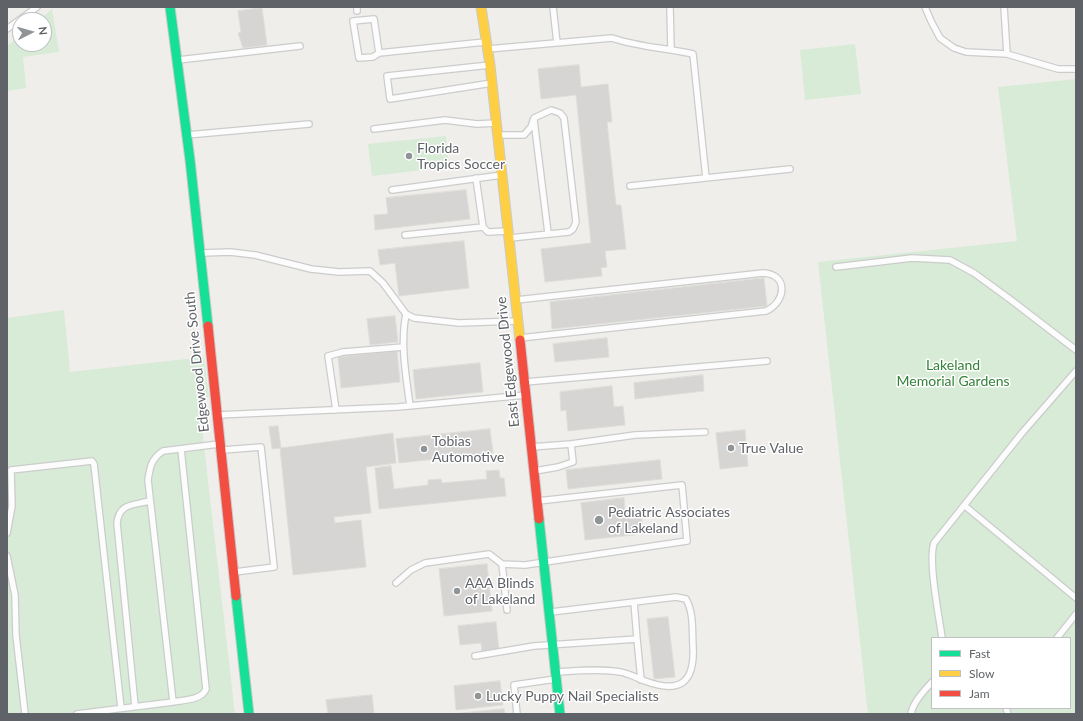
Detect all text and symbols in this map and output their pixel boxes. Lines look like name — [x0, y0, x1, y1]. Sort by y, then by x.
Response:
north arrow — [12, 12, 52, 52]
text: N — [37, 26, 50, 36]
place label: Florida Tropics Soccer — [417, 140, 505, 172]
marker: Florida Tropics Soccer — [404, 151, 414, 161]
street label: Edgewood Drive South — [181, 291, 213, 433]
street label: East Edgewood Drive — [493, 296, 523, 428]
park label: Lakeland Memorial Gardens — [896, 357, 1010, 390]
place label: Tobias Automotive — [432, 433, 504, 466]
place label: True Value — [739, 440, 804, 456]
marker: True Value — [726, 443, 736, 453]
marker: Tobias Automotive — [419, 444, 429, 454]
place label: Pediatric Associates of Lakeland — [608, 504, 730, 536]
marker: Pediatric Associates of Lakeland — [593, 514, 605, 526]
place label: AAA Blinds of Lakeland — [465, 575, 535, 608]
marker: AAA Blinds of Lakeland — [452, 586, 462, 596]
legend — [931, 637, 1071, 709]
text: Fast — [969, 646, 990, 661]
text: Slow — [969, 666, 994, 681]
text: Jam — [969, 686, 990, 701]
place label: Lucky Puppy Nail Specialists — [486, 688, 659, 704]
marker: Lucky Puppy Nail Specialists — [473, 691, 483, 701]

